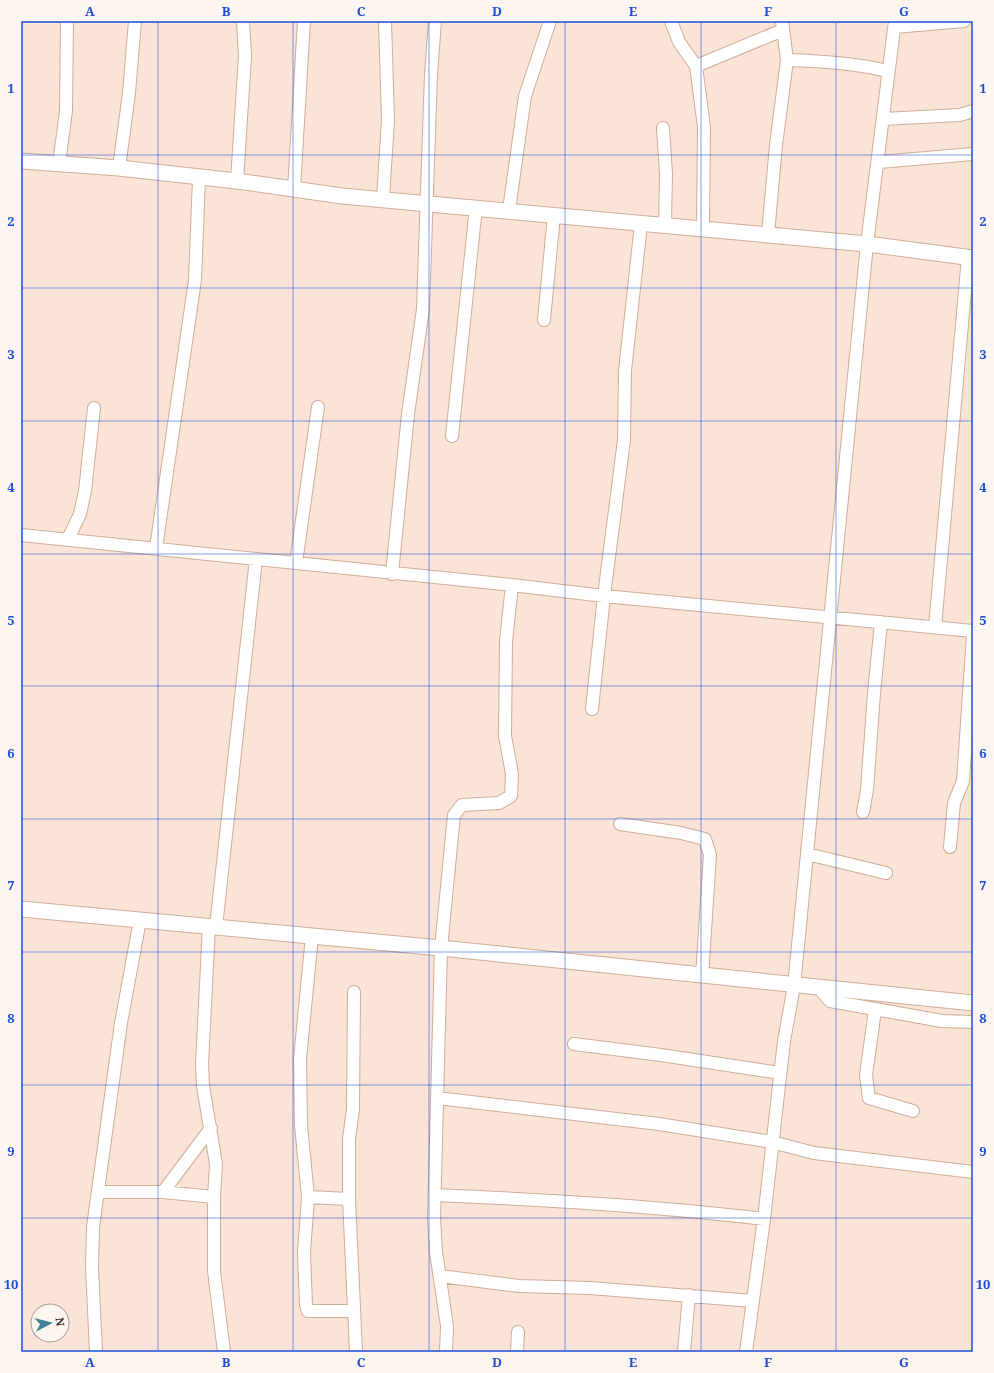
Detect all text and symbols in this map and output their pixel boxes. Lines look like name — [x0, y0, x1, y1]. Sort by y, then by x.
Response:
text: A — [85, 2, 95, 20]
text: B — [222, 2, 231, 20]
text: C — [357, 2, 366, 20]
text: D — [492, 2, 502, 20]
text: E — [629, 2, 638, 20]
text: F — [764, 2, 772, 20]
text: G — [899, 2, 909, 20]
text: 1 — [7, 79, 15, 97]
text: 1 — [979, 79, 987, 97]
text: 2 — [7, 212, 15, 230]
text: 2 — [979, 212, 987, 230]
text: 3 — [7, 345, 15, 363]
text: 3 — [979, 345, 987, 363]
text: 4 — [7, 478, 15, 496]
text: 4 — [979, 478, 987, 496]
text: 5 — [7, 611, 15, 629]
text: 5 — [979, 611, 987, 629]
text: 6 — [7, 744, 15, 762]
text: 6 — [979, 744, 987, 762]
text: 7 — [7, 876, 15, 894]
text: 7 — [979, 876, 987, 894]
text: 8 — [7, 1009, 15, 1027]
text: 8 — [979, 1009, 987, 1027]
text: 9 — [7, 1142, 15, 1160]
text: 9 — [979, 1142, 987, 1160]
text: 10 — [4, 1275, 18, 1293]
text: 10 — [976, 1275, 990, 1293]
north arrow — [30, 1303, 70, 1343]
text: N — [52, 1317, 68, 1327]
text: A — [85, 1353, 95, 1371]
text: B — [222, 1353, 231, 1371]
text: C — [357, 1353, 366, 1371]
text: D — [492, 1353, 502, 1371]
text: E — [629, 1353, 638, 1371]
text: F — [764, 1353, 772, 1371]
text: G — [899, 1353, 909, 1371]

